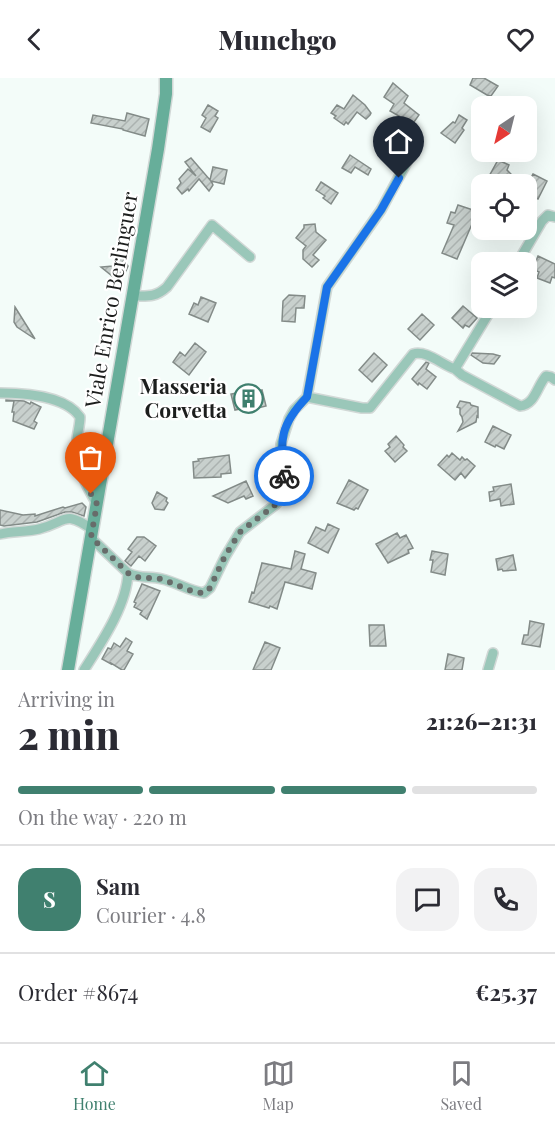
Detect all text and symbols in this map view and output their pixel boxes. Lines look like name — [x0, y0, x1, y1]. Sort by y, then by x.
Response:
text: Munchgo — [218, 21, 337, 57]
icon: back — [18, 23, 51, 56]
icon: heart — [504, 23, 537, 56]
north arrow — [471, 96, 537, 162]
map controls — [471, 96, 537, 318]
pin — [373, 116, 424, 178]
icon: home — [382, 125, 415, 158]
button: locate — [471, 174, 537, 240]
street label: Viale Enrico Berlinguer — [77, 189, 143, 411]
button: layers — [471, 252, 537, 318]
place label: Masseria Corvetta — [140, 371, 227, 423]
building icon: Masseria Corvetta — [232, 383, 264, 415]
pin — [65, 432, 116, 494]
icon: bag — [74, 441, 107, 474]
courier — [254, 446, 314, 506]
icon: bike — [268, 460, 301, 493]
text: Arriving in — [18, 685, 115, 712]
text: 21:26–21:31 — [426, 706, 537, 736]
text: 2 min — [18, 708, 120, 760]
text: On the way · 220 m — [18, 803, 187, 830]
button: chat — [396, 868, 459, 931]
button: phone — [474, 868, 537, 931]
text: Sam — [96, 871, 140, 901]
text: S — [43, 884, 56, 914]
text: Courier · 4.8 — [96, 901, 206, 928]
text: Order #8674 — [18, 977, 138, 1007]
text: €25.37 — [475, 977, 537, 1007]
tab: Home — [73, 1057, 116, 1114]
tab: Map — [262, 1057, 295, 1114]
tab: Saved — [440, 1057, 482, 1114]

